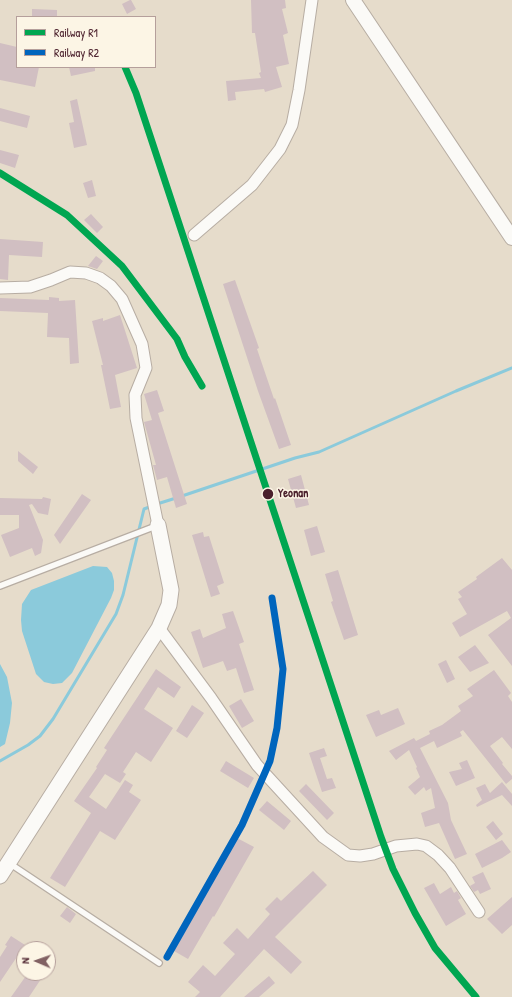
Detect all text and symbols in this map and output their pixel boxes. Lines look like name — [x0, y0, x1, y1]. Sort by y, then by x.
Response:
legend — [16, 16, 156, 68]
text: Railway R1 — [54, 24, 98, 41]
text: Railway R2 — [54, 44, 99, 61]
marker: Yeonan — [261, 487, 275, 501]
place label: Yeonan — [278, 487, 308, 501]
north arrow — [16, 941, 56, 981]
text: N — [18, 957, 32, 964]

